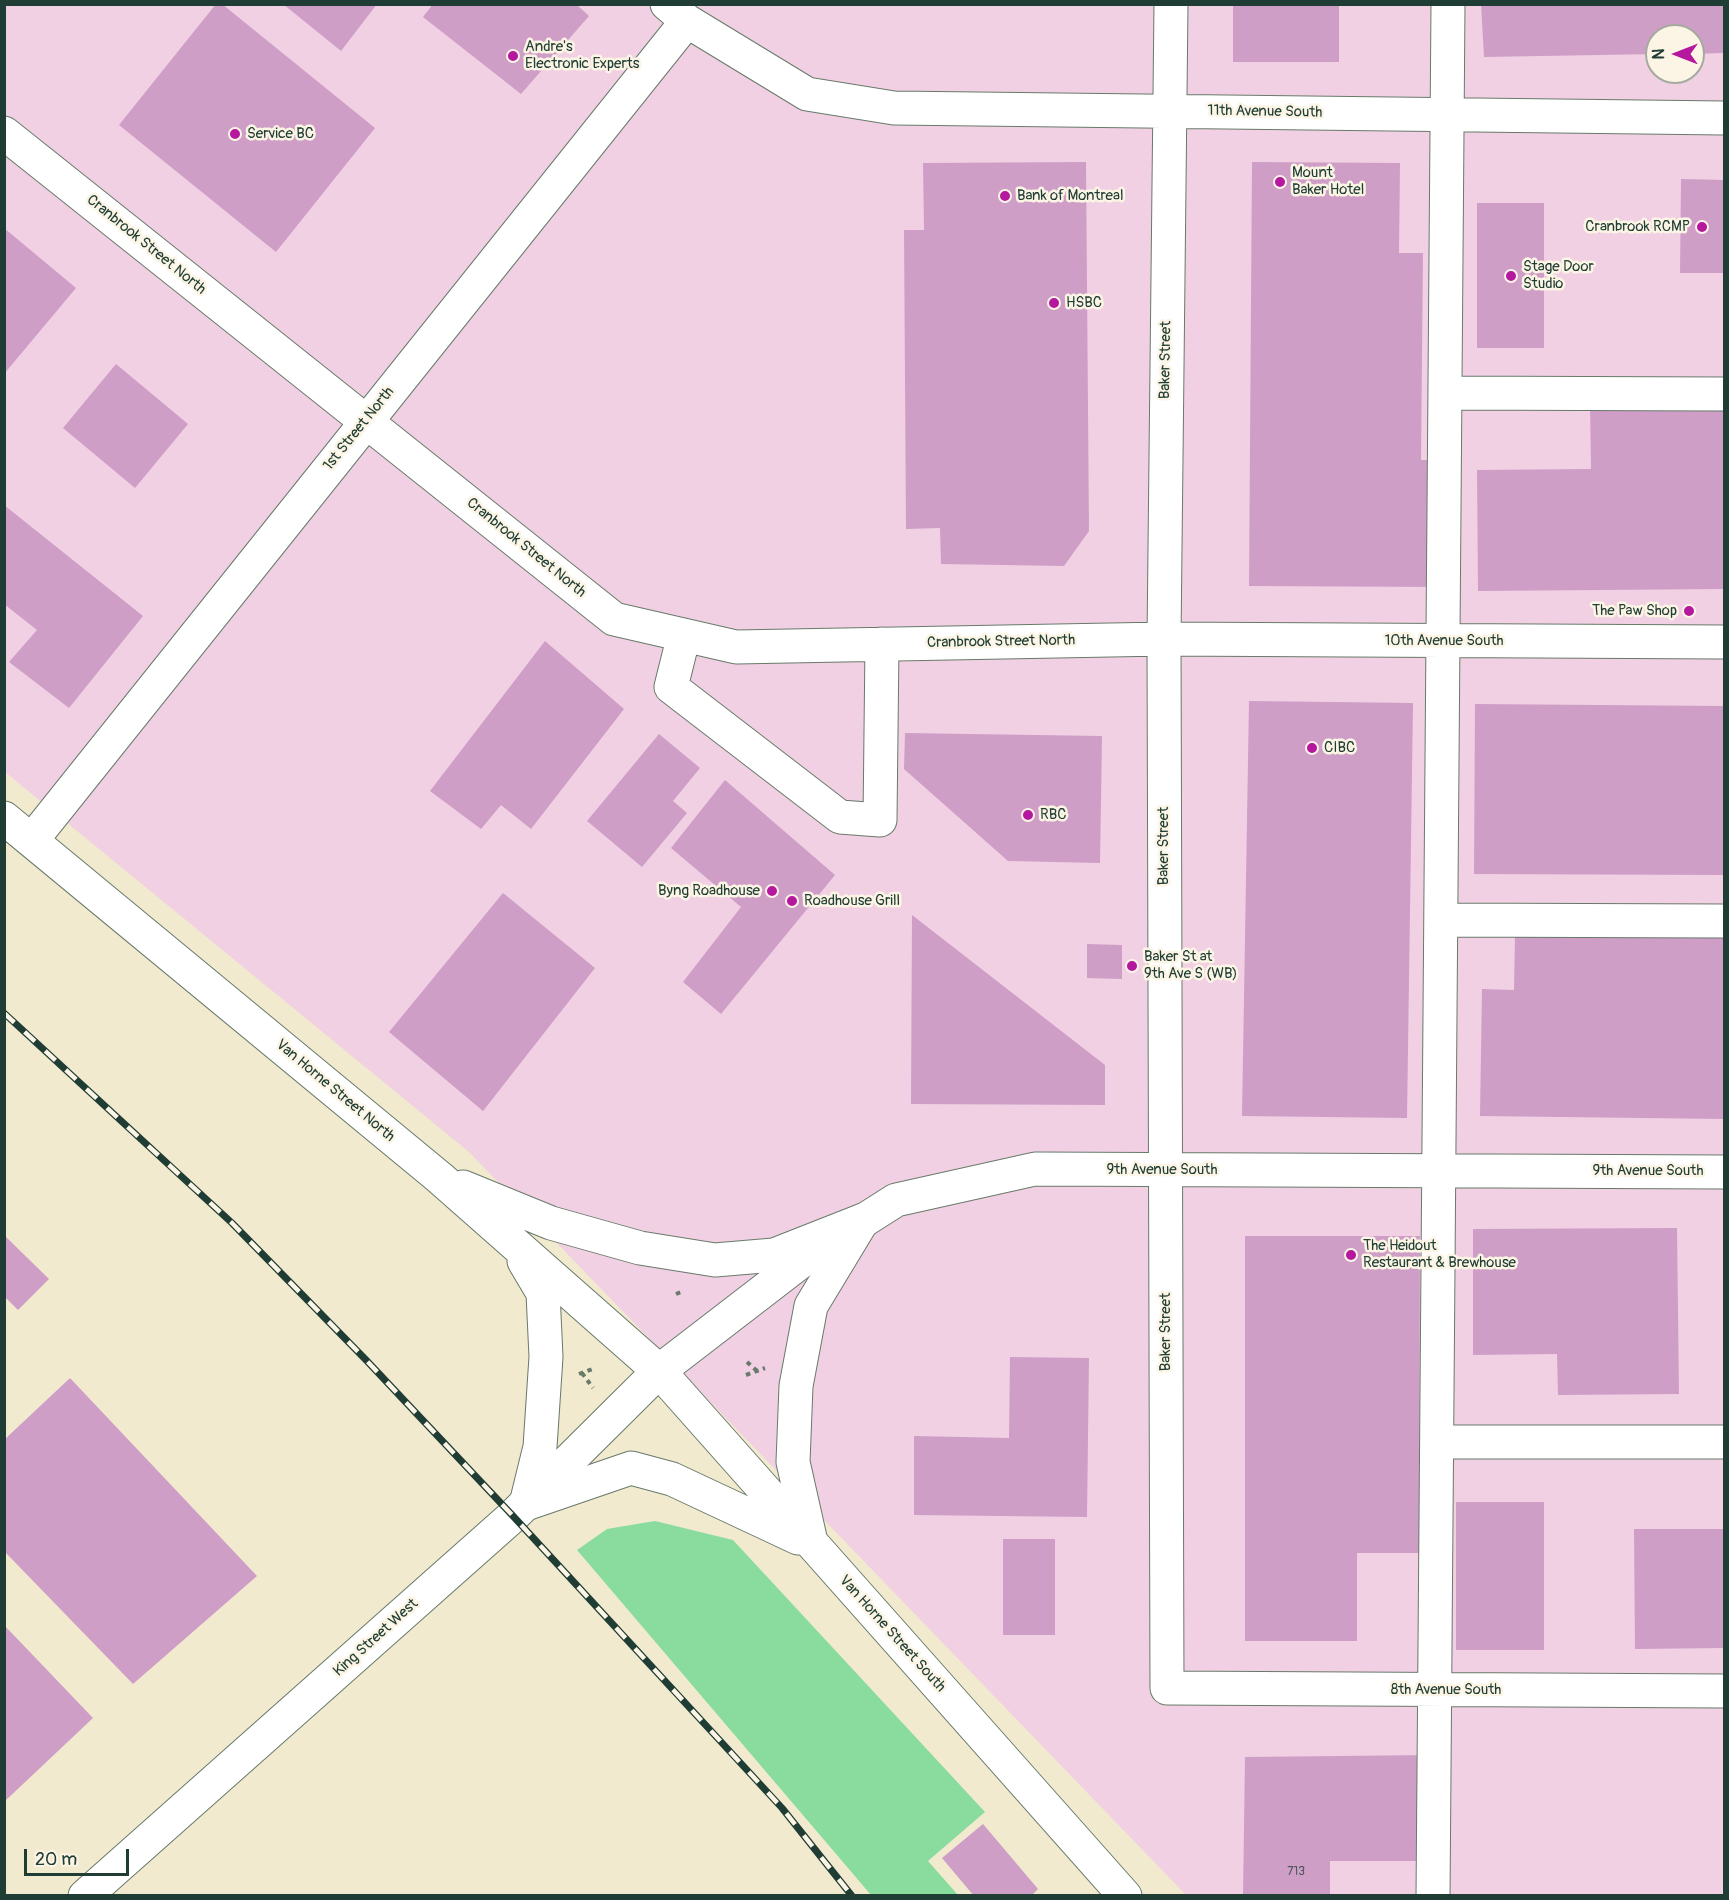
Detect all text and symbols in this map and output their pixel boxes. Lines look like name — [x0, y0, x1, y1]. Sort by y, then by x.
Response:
north arrow — [1645, 24, 1705, 84]
place label: Andre's Electronic Experts — [525, 38, 640, 73]
marker: Andre's Electronic Experts — [506, 49, 520, 63]
text: N — [1649, 49, 1669, 59]
street label: 11th Avenue South — [1207, 102, 1323, 122]
place label: Service BC — [247, 125, 314, 143]
marker: Service BC — [228, 127, 242, 141]
place label: Mount Baker Hotel — [1292, 164, 1364, 199]
marker: Mount Baker Hotel — [1273, 175, 1287, 189]
place label: Bank of Montreal — [1017, 187, 1123, 205]
marker: Bank of Montreal — [998, 189, 1012, 203]
street label: Cranbrook Street North — [83, 191, 209, 299]
place label: Cranbrook RCMP — [1585, 218, 1690, 236]
marker: Cranbrook RCMP — [1695, 220, 1709, 234]
place label: Stage Door Studio — [1523, 258, 1594, 293]
marker: Stage Door Studio — [1504, 269, 1518, 283]
place label: HSBC — [1066, 294, 1102, 312]
marker: HSBC — [1047, 296, 1061, 310]
street label: Baker Street — [1156, 321, 1176, 399]
street label: 1st Street North — [320, 384, 398, 474]
street label: Cranbrook Street North — [463, 494, 589, 602]
place label: The Paw Shop — [1592, 602, 1677, 620]
marker: The Paw Shop — [1682, 604, 1696, 618]
street label: Cranbrook Street North — [927, 632, 1075, 652]
street label: 10th Avenue South — [1384, 632, 1504, 650]
place label: CIBC — [1324, 739, 1355, 757]
marker: CIBC — [1305, 741, 1319, 755]
place label: RBC — [1040, 806, 1066, 824]
street label: Baker Street — [1155, 807, 1173, 885]
marker: RBC — [1021, 808, 1035, 822]
place label: Byng Roadhouse — [658, 882, 760, 900]
marker: Byng Roadhouse — [765, 884, 779, 898]
place label: Roadhouse Grill — [804, 892, 900, 910]
marker: Roadhouse Grill — [785, 894, 799, 908]
place label: Baker St at 9th Ave S (WB) — [1144, 948, 1238, 983]
marker: Baker St at 9th Ave S (WB) — [1125, 959, 1139, 973]
street label: Van Horne Street North — [272, 1036, 398, 1146]
street label: 9th Avenue South — [1107, 1161, 1217, 1179]
street label: 9th Avenue South — [1593, 1162, 1703, 1180]
place label: The Heidout Restaurant & Brewhouse — [1363, 1237, 1516, 1272]
marker: The Heidout Restaurant & Brewhouse — [1344, 1248, 1358, 1262]
street label: Baker Street — [1157, 1293, 1175, 1371]
street label: Van Horne Street South — [835, 1572, 949, 1696]
street label: King Street West — [330, 1595, 422, 1681]
street label: 8th Avenue South — [1391, 1681, 1501, 1699]
scale bar — [27, 1837, 132, 1875]
text: 20 m — [35, 1848, 77, 1871]
house number: 713 — [1287, 1865, 1305, 1879]

